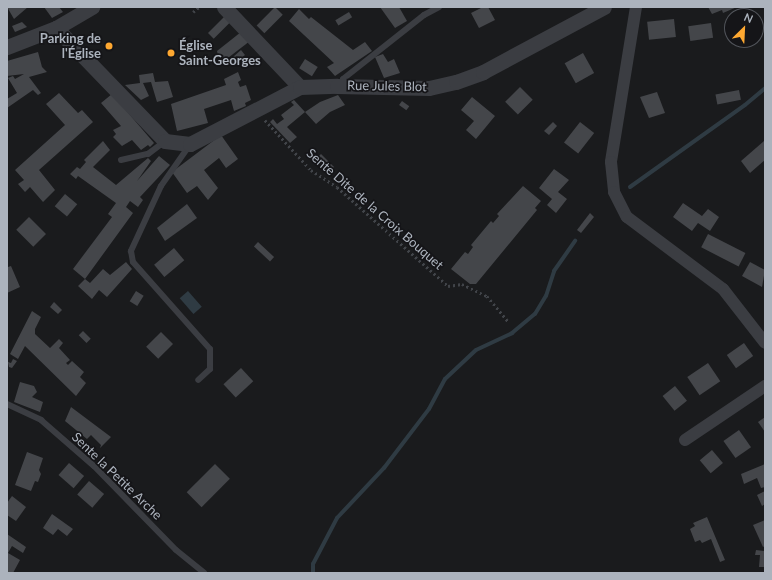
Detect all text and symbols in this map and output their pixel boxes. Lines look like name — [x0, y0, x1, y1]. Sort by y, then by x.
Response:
north arrow — [724, 8, 764, 48]
text: N — [742, 10, 755, 25]
place label: Parking de l'Église — [40, 31, 101, 62]
place label: Église Saint-Georges — [179, 38, 261, 69]
marker: Parking de l'Église — [104, 41, 114, 51]
marker: Église Saint-Georges — [166, 48, 176, 58]
street label: Rue Jules Blot — [347, 78, 427, 94]
street label: Sente Dite de la Croix Bouquet — [303, 145, 447, 273]
street label: Sente la Petite Arche — [69, 429, 165, 523]

